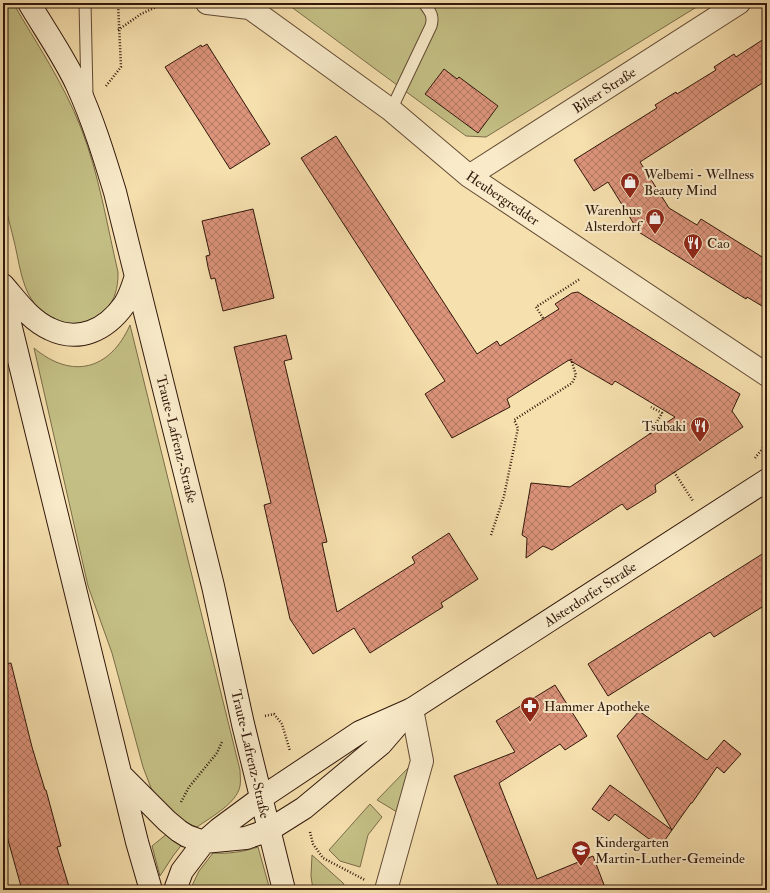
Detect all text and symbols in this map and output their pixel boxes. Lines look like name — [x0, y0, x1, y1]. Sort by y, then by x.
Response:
street label: Bilser Straße — [569, 64, 639, 117]
place label: Welbemi - Wellness Beauty Mind — [643, 166, 754, 200]
street label: Heubergredder — [463, 168, 543, 230]
shop icon: Welbemi - Wellness Beauty Mind — [619, 171, 641, 199]
place label: Warenhus Alsterdorf — [584, 202, 643, 235]
shop icon: Warenhus Alsterdorf — [644, 207, 666, 235]
restaurant icon: Cao — [682, 232, 704, 260]
place label: Cao — [707, 235, 730, 252]
street label: Traute-Lafrenz-Straße — [152, 373, 201, 505]
restaurant icon: Tsubaki — [689, 415, 711, 443]
place label: Tsubaki — [642, 418, 686, 435]
street label: Alsterdorfer Straße — [540, 558, 640, 631]
street label: Traute-Lafrenz-Straße — [227, 688, 274, 820]
pharmacy icon: Hammer Apotheke — [519, 695, 541, 723]
place label: Hammer Apotheke — [544, 698, 650, 716]
place label: Kindergarten Martin-Luther-Gemeinde — [595, 834, 745, 867]
school or university icon: Kindergarten Martin-Luther-Gemeinde — [570, 839, 592, 867]

